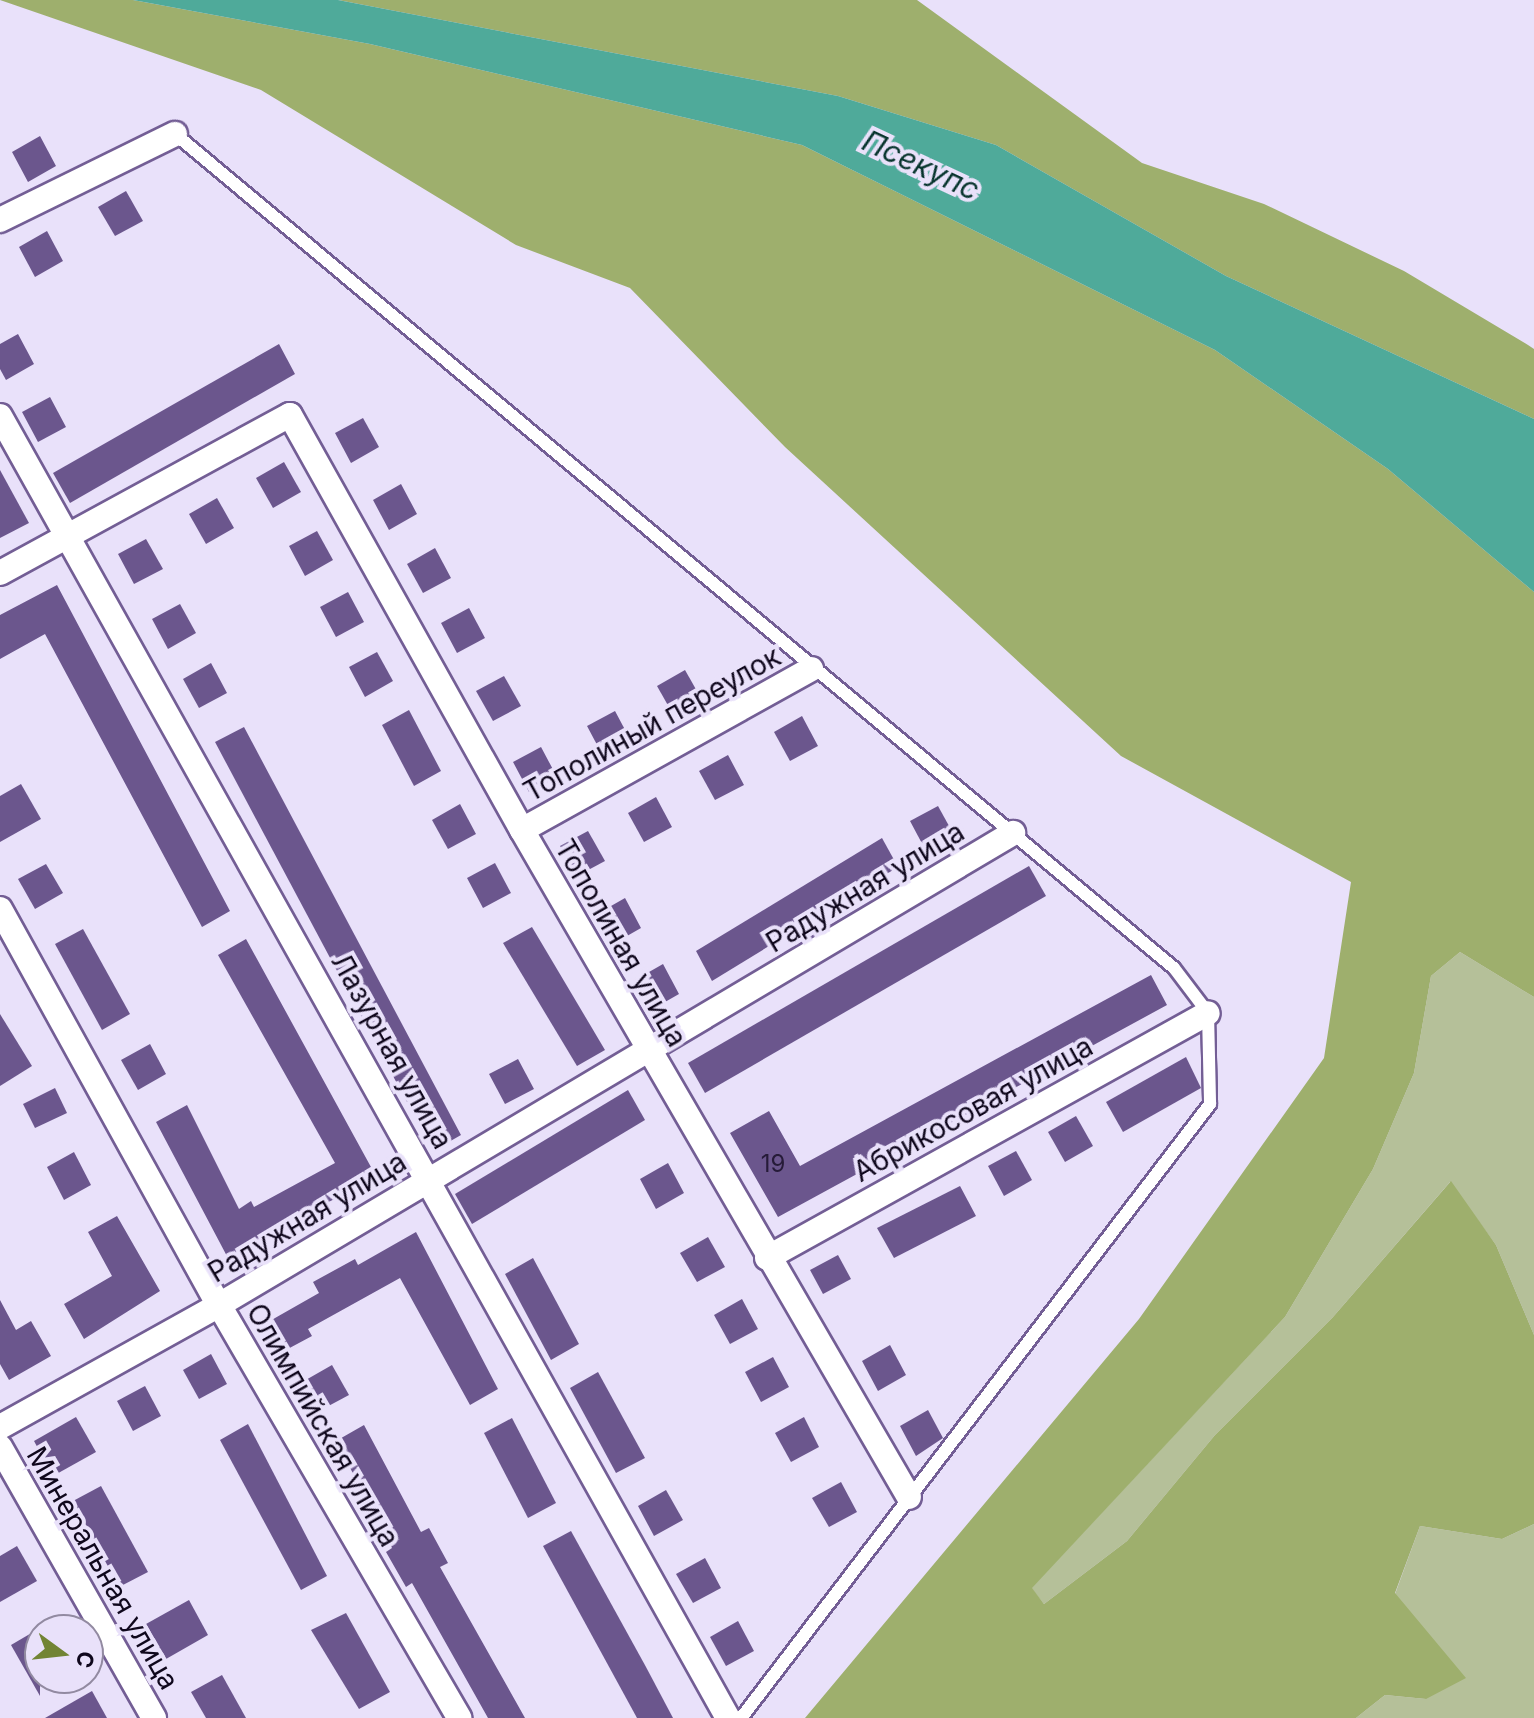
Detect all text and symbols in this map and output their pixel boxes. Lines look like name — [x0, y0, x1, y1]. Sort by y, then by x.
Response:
water label: Псекупс — [857, 122, 985, 208]
street label: Тополиный переулок — [518, 639, 786, 809]
street label: Радужная улица — [760, 815, 970, 959]
street label: Тополиная улица — [548, 833, 694, 1053]
street label: Лазурная улица — [324, 947, 460, 1155]
street label: Абрикосовая улица — [848, 1029, 1098, 1189]
street label: Радужная улица — [202, 1145, 412, 1289]
house number: 19 — [761, 1150, 785, 1178]
street label: Олимпийская улица — [240, 1297, 406, 1553]
street label: Минеральная улица — [20, 1441, 186, 1695]
north arrow — [24, 1614, 104, 1694]
text: С — [71, 1648, 100, 1671]

